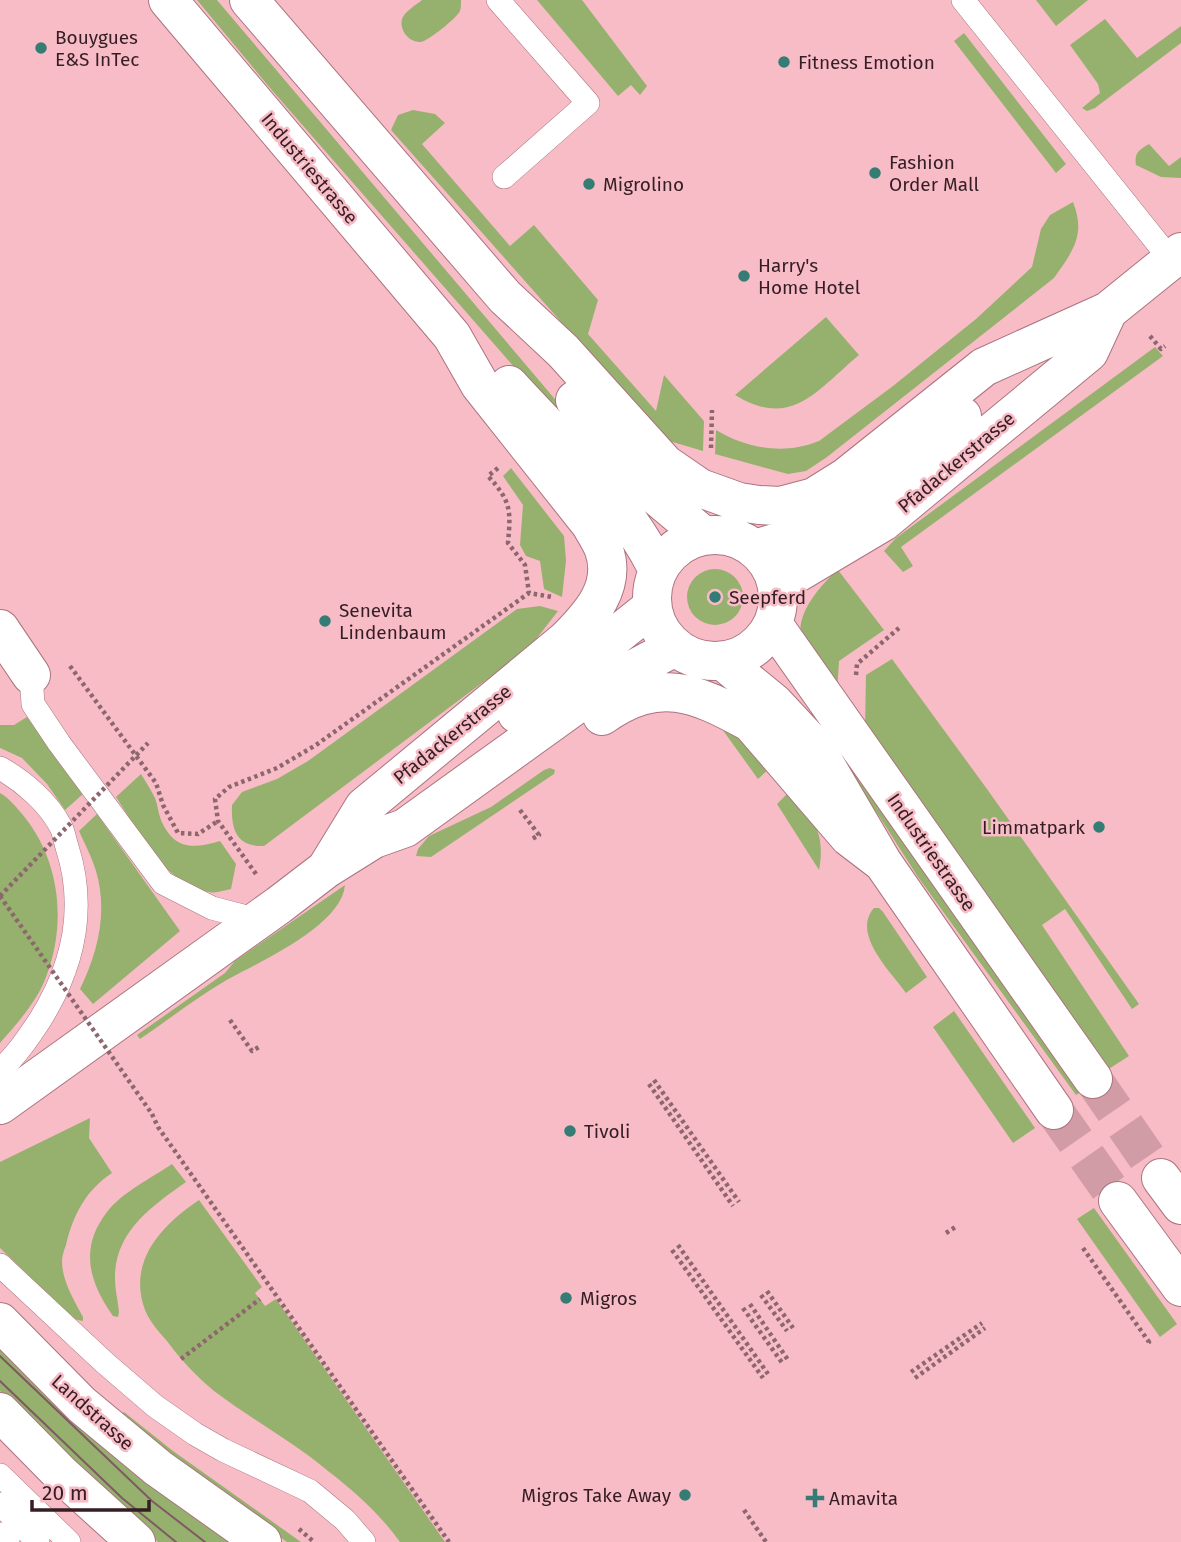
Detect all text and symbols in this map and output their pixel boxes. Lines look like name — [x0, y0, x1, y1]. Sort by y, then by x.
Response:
place label: Bouygues E&S InTec — [55, 26, 139, 71]
marker: Bouygues E&S InTec — [33, 40, 49, 56]
place label: Fitness Emotion — [798, 51, 935, 74]
marker: Fitness Emotion — [776, 54, 792, 70]
street label: Industriestrasse — [256, 108, 363, 229]
place label: Fashion Order Mall — [889, 151, 979, 196]
marker: Fashion Order Mall — [867, 165, 883, 181]
place label: Migrolino — [603, 173, 684, 196]
marker: Migrolino — [581, 176, 597, 192]
place label: Harry's Home Hotel — [758, 254, 861, 299]
marker: Harry's Home Hotel — [736, 268, 752, 284]
street label: Pfadackerstrasse — [893, 407, 1019, 518]
place label: Seepferd — [729, 586, 806, 609]
marker: Seepferd — [707, 589, 723, 605]
place label: Senevita Lindenbaum — [339, 599, 447, 644]
marker: Senevita Lindenbaum — [317, 613, 333, 629]
street label: Pfadackerstrasse — [389, 680, 516, 789]
street label: Industriestrasse — [882, 789, 981, 916]
place label: Limmatpark — [982, 816, 1085, 839]
marker: Limmatpark — [1091, 819, 1107, 835]
place label: Tivoli — [584, 1120, 630, 1143]
marker: Tivoli — [562, 1123, 578, 1139]
place label: Migros — [580, 1287, 637, 1310]
marker: Migros — [558, 1290, 574, 1306]
street label: Landstrasse — [47, 1370, 138, 1455]
scale bar — [32, 1468, 149, 1512]
text: 20 m — [42, 1480, 88, 1506]
place label: Migros Take Away — [521, 1484, 672, 1507]
marker: Migros Take Away — [677, 1487, 693, 1503]
place label: Amavita — [829, 1487, 898, 1510]
marker: Amavita — [807, 1490, 823, 1506]

